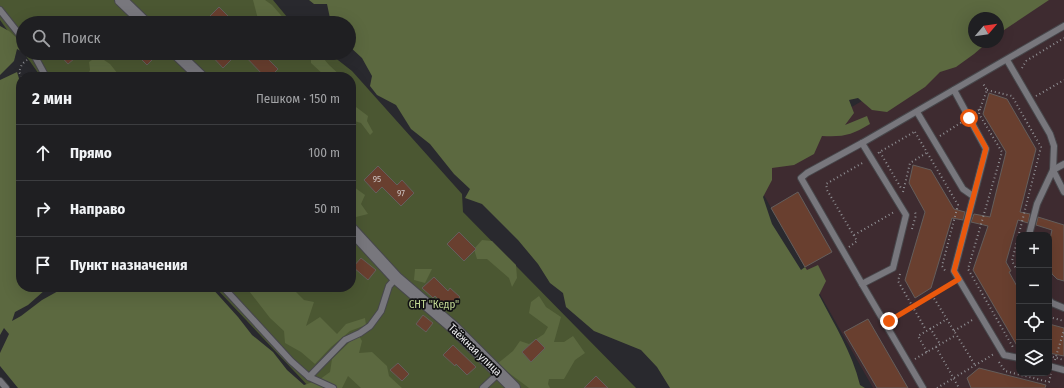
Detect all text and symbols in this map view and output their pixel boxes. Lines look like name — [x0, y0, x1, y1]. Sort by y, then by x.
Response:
north arrow — [968, 12, 1004, 48]
search box — [16, 16, 356, 60]
icon: search — [30, 27, 52, 49]
text: Поиск — [62, 29, 100, 47]
text: 2 мин — [32, 88, 72, 109]
text: Пешком · 150 m — [256, 91, 340, 106]
route start — [960, 109, 978, 127]
icon: ahead — [32, 142, 54, 164]
text: Прямо — [70, 144, 112, 162]
text: 100 m — [308, 145, 340, 160]
house number: 95 — [373, 174, 381, 184]
house number: 97 — [397, 188, 405, 198]
icon: right — [32, 198, 54, 220]
text: Направо — [70, 200, 125, 218]
text: 50 m — [314, 201, 340, 216]
map controls — [1016, 232, 1052, 376]
button: + — [1016, 232, 1052, 268]
icon: arrive — [32, 254, 54, 276]
text: Пункт назначения — [70, 256, 188, 274]
button: − — [1016, 268, 1052, 304]
park label: СНТ "Кедр" — [409, 298, 459, 311]
button: locate — [1016, 304, 1052, 340]
route end — [880, 312, 898, 330]
street label: Таёжная улица — [446, 321, 504, 379]
button: layers — [1016, 340, 1052, 376]

